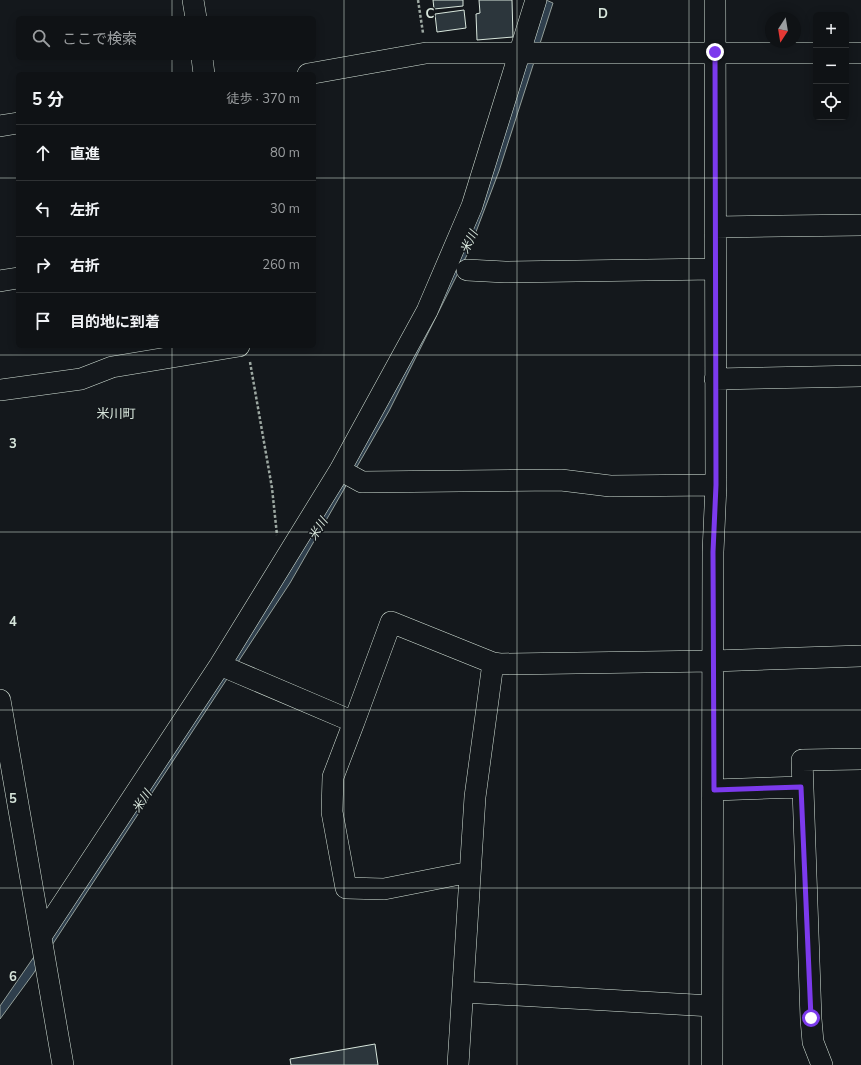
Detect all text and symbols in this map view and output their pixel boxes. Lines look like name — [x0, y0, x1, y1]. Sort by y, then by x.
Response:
text: C — [426, 5, 435, 23]
text: D — [598, 5, 608, 23]
north arrow — [765, 12, 801, 48]
map controls — [813, 12, 849, 120]
button: + — [813, 12, 849, 48]
search box — [16, 16, 316, 60]
icon: search — [30, 27, 52, 49]
text: ここで検索 — [62, 29, 137, 49]
route end — [706, 43, 724, 61]
button: − — [813, 48, 849, 84]
button: locate — [813, 84, 849, 120]
text: 5 分 — [32, 88, 64, 111]
text: 徒歩 · 370 m — [226, 90, 300, 108]
icon: ahead — [32, 142, 54, 164]
text: 直進 — [70, 144, 100, 164]
text: 80 m — [270, 144, 300, 162]
icon: left — [32, 198, 54, 220]
text: 左折 — [70, 200, 100, 220]
text: 30 m — [270, 200, 300, 218]
water label: 米川 — [457, 226, 482, 256]
icon: right — [32, 254, 54, 276]
text: 右折 — [70, 256, 100, 276]
text: 260 m — [262, 256, 300, 274]
icon: arrive — [32, 310, 54, 332]
text: 目的地に到着 — [70, 312, 160, 332]
district label: 米川町 — [96, 405, 136, 423]
text: 3 — [9, 435, 17, 453]
water label: 米川 — [305, 513, 332, 543]
text: 4 — [9, 613, 17, 631]
water label: 米川 — [129, 785, 156, 815]
text: 5 — [9, 790, 17, 808]
text: 6 — [9, 968, 17, 986]
route start — [802, 1009, 820, 1027]

